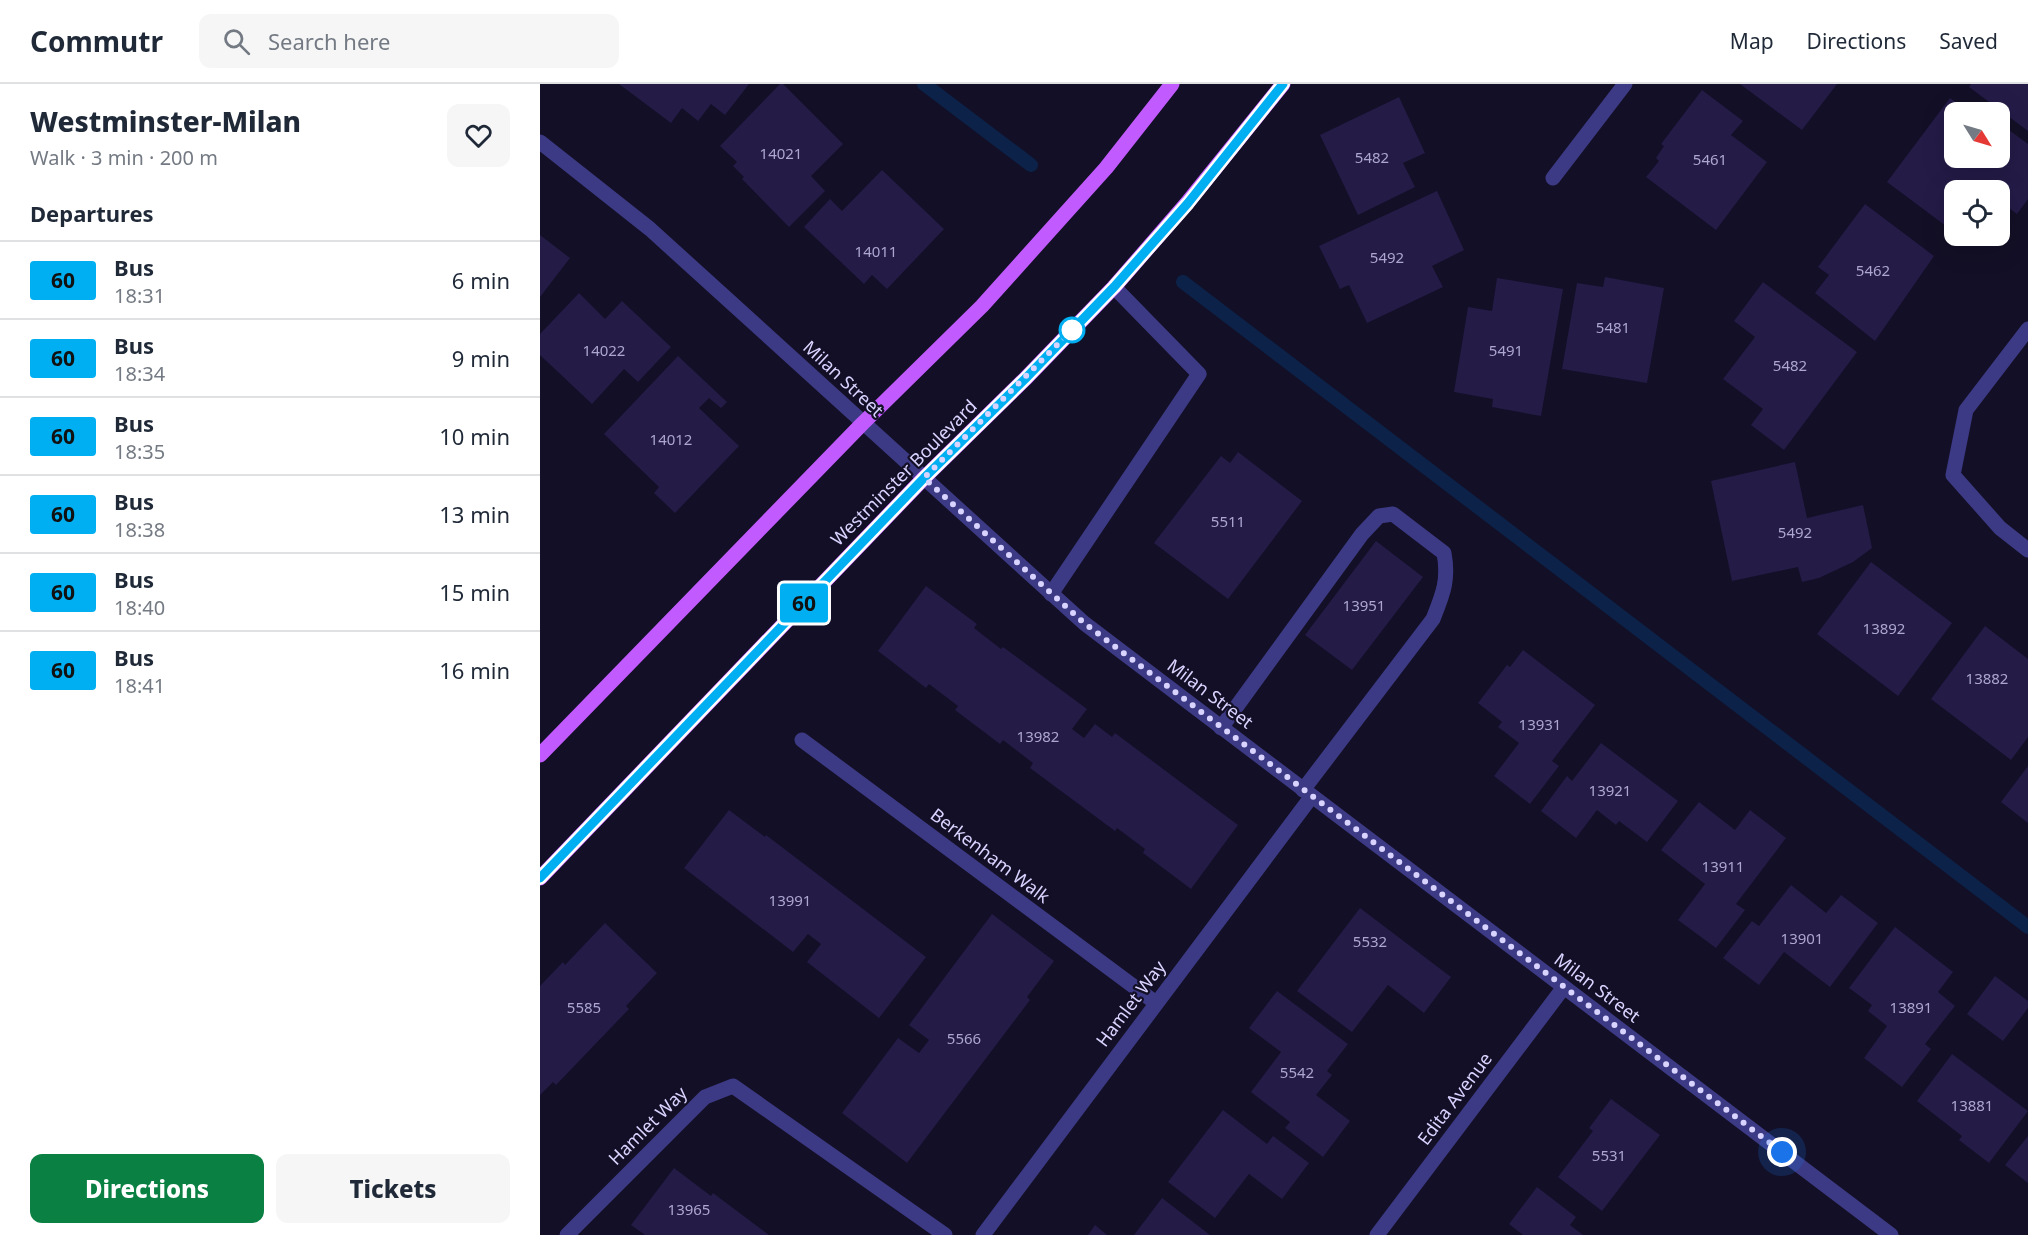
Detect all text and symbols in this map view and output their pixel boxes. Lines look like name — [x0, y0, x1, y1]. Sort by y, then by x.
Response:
search box — [199, 14, 619, 68]
text: Commutr — [30, 22, 163, 60]
icon: search — [220, 25, 253, 58]
text: Search here — [268, 26, 390, 56]
text: Map — [1730, 27, 1774, 55]
text: Directions — [1807, 27, 1906, 55]
text: Saved — [1939, 27, 1998, 55]
text: Westminster-Milan — [30, 102, 301, 140]
north arrow — [1944, 102, 2010, 168]
map controls — [1944, 102, 2010, 246]
button: heart — [447, 104, 510, 167]
house number: 14021 — [760, 143, 802, 163]
text: Walk · 3 min · 200 m — [30, 144, 218, 171]
house number: 5482 — [1355, 147, 1389, 167]
house number: 5461 — [1693, 149, 1727, 169]
button: locate — [1944, 180, 2010, 246]
text: Departures — [30, 198, 154, 228]
house number: 14011 — [855, 241, 897, 261]
house number: 5492 — [1370, 247, 1404, 267]
text: Bus — [114, 252, 154, 282]
house number: 5462 — [1856, 260, 1890, 280]
text: 6 min — [452, 265, 510, 295]
text: 60 — [51, 266, 75, 294]
text: 18:31 — [114, 282, 165, 309]
unlabelled marker — [1059, 317, 1085, 343]
house number: 5481 — [1596, 317, 1630, 337]
text: Bus — [114, 330, 154, 360]
street label: Milan Street — [798, 335, 889, 422]
house number: 14022 — [583, 340, 625, 360]
house number: 5491 — [1489, 340, 1523, 360]
text: 9 min — [452, 343, 510, 373]
text: 60 — [51, 344, 75, 372]
house number: 5482 — [1773, 355, 1807, 375]
text: 18:34 — [114, 360, 165, 387]
street label: Westminster Boulevard — [825, 394, 981, 550]
text: Bus — [114, 408, 154, 438]
text: 10 min — [439, 421, 510, 451]
text: 60 — [51, 422, 75, 450]
house number: 14012 — [650, 429, 692, 449]
text: 18:35 — [114, 438, 165, 465]
text: Bus — [114, 486, 154, 516]
text: 13 min — [439, 499, 510, 529]
text: 60 — [51, 500, 75, 528]
house number: 5511 — [1211, 511, 1245, 531]
text: 18:38 — [114, 516, 165, 543]
house number: 5492 — [1778, 522, 1812, 542]
text: Bus — [114, 564, 154, 594]
text: 15 min — [439, 577, 510, 607]
text: 60 — [51, 578, 75, 606]
line badge: 60 — [777, 584, 831, 622]
text: 60 — [792, 589, 816, 617]
text: 18:40 — [114, 594, 165, 621]
house number: 13951 — [1343, 595, 1385, 615]
house number: 13892 — [1863, 618, 1905, 638]
text: Bus — [114, 642, 154, 672]
street label: Milan Street — [1163, 653, 1259, 734]
text: 16 min — [439, 655, 510, 685]
text: 60 — [51, 656, 75, 684]
house number: 13882 — [1966, 668, 2008, 688]
text: 18:41 — [114, 672, 165, 699]
house number: 13931 — [1519, 714, 1561, 734]
house number: 13982 — [1017, 726, 1059, 746]
house number: 13921 — [1589, 780, 1631, 800]
street label: Berkenham Walk — [926, 802, 1055, 908]
house number: 13911 — [1702, 856, 1744, 876]
house number: 13991 — [769, 890, 811, 910]
house number: 13901 — [1781, 928, 1823, 948]
house number: 5532 — [1353, 931, 1387, 951]
street label: Milan Street — [1550, 947, 1646, 1028]
street label: Hamlet Way — [1090, 955, 1171, 1051]
house number: 5585 — [567, 997, 601, 1017]
house number: 13891 — [1890, 997, 1932, 1017]
house number: 5566 — [947, 1028, 981, 1048]
street label: Edita Avenue — [1411, 1047, 1497, 1150]
house number: 5542 — [1280, 1062, 1314, 1082]
street label: Hamlet Way — [603, 1080, 692, 1170]
house number: 13881 — [1951, 1095, 1993, 1115]
your location — [1767, 1137, 1797, 1167]
house number: 5531 — [1592, 1145, 1626, 1165]
button: Directions — [30, 1154, 264, 1223]
button: Tickets — [276, 1154, 510, 1223]
house number: 13965 — [668, 1199, 710, 1219]

